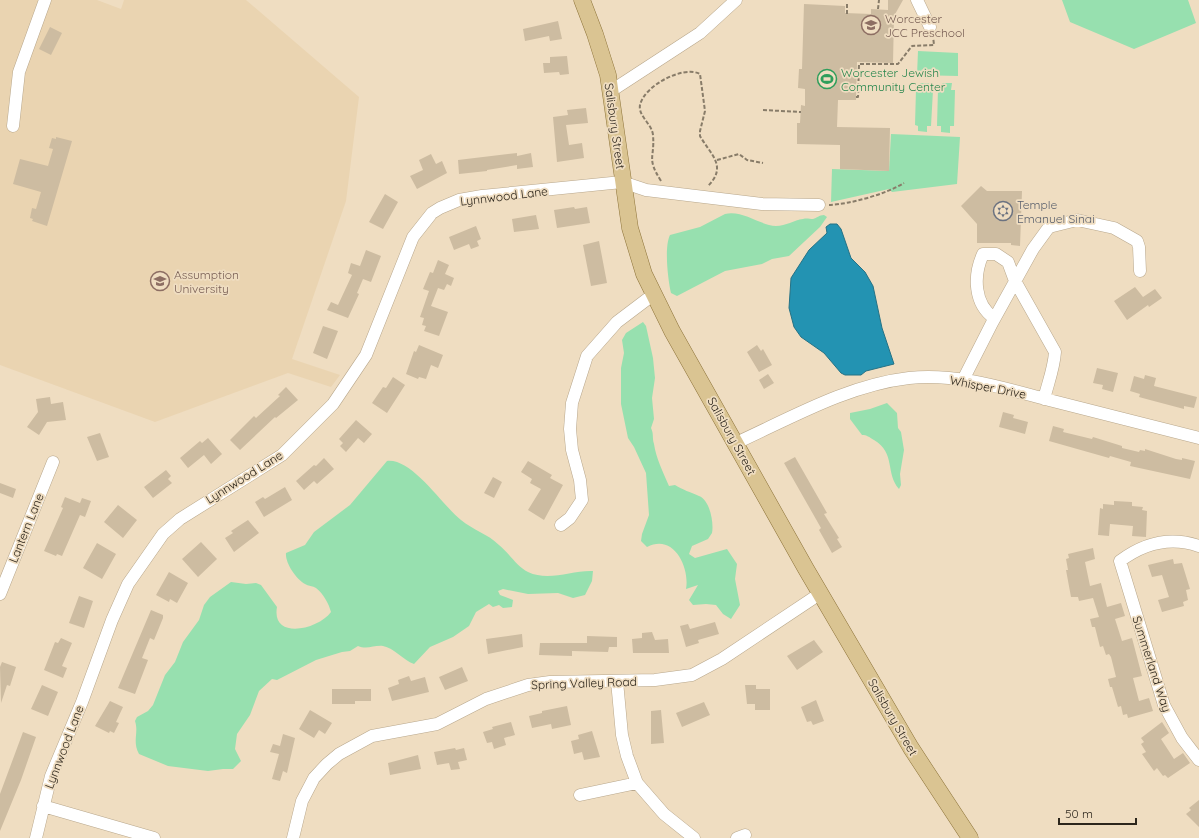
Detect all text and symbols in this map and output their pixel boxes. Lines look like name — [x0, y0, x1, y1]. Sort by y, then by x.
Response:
place label: Worcester JCC Preschool — [885, 11, 965, 40]
school or university icon: Worcester JCC Preschool — [860, 14, 882, 36]
place label: Worcester Jewish Community Center — [841, 65, 946, 94]
sports icon: Worcester Jewish Community Center — [816, 68, 838, 90]
street label: Salisbury Street — [602, 82, 628, 170]
street label: Lynnwood Lane — [459, 183, 549, 209]
place label: Temple Emanuel Sinai — [1017, 197, 1095, 226]
synagogue icon: Temple Emanuel Sinai — [992, 200, 1014, 222]
place label: Assumption University — [174, 267, 239, 296]
school or university icon: Assumption University — [149, 270, 171, 292]
street label: Whisper Drive — [949, 372, 1028, 402]
street label: Salisbury Street — [704, 394, 760, 478]
street label: Lynnwood Lane — [203, 447, 286, 507]
street label: Lantern Lane — [5, 491, 47, 565]
street label: Summerland Way — [1129, 614, 1175, 714]
street label: Spring Valley Road — [531, 674, 637, 692]
street label: Salisbury Street — [865, 676, 921, 758]
street label: Lynnwood Lane — [41, 703, 87, 791]
scale bar — [1059, 800, 1136, 826]
text: 50 m — [1065, 806, 1093, 821]

